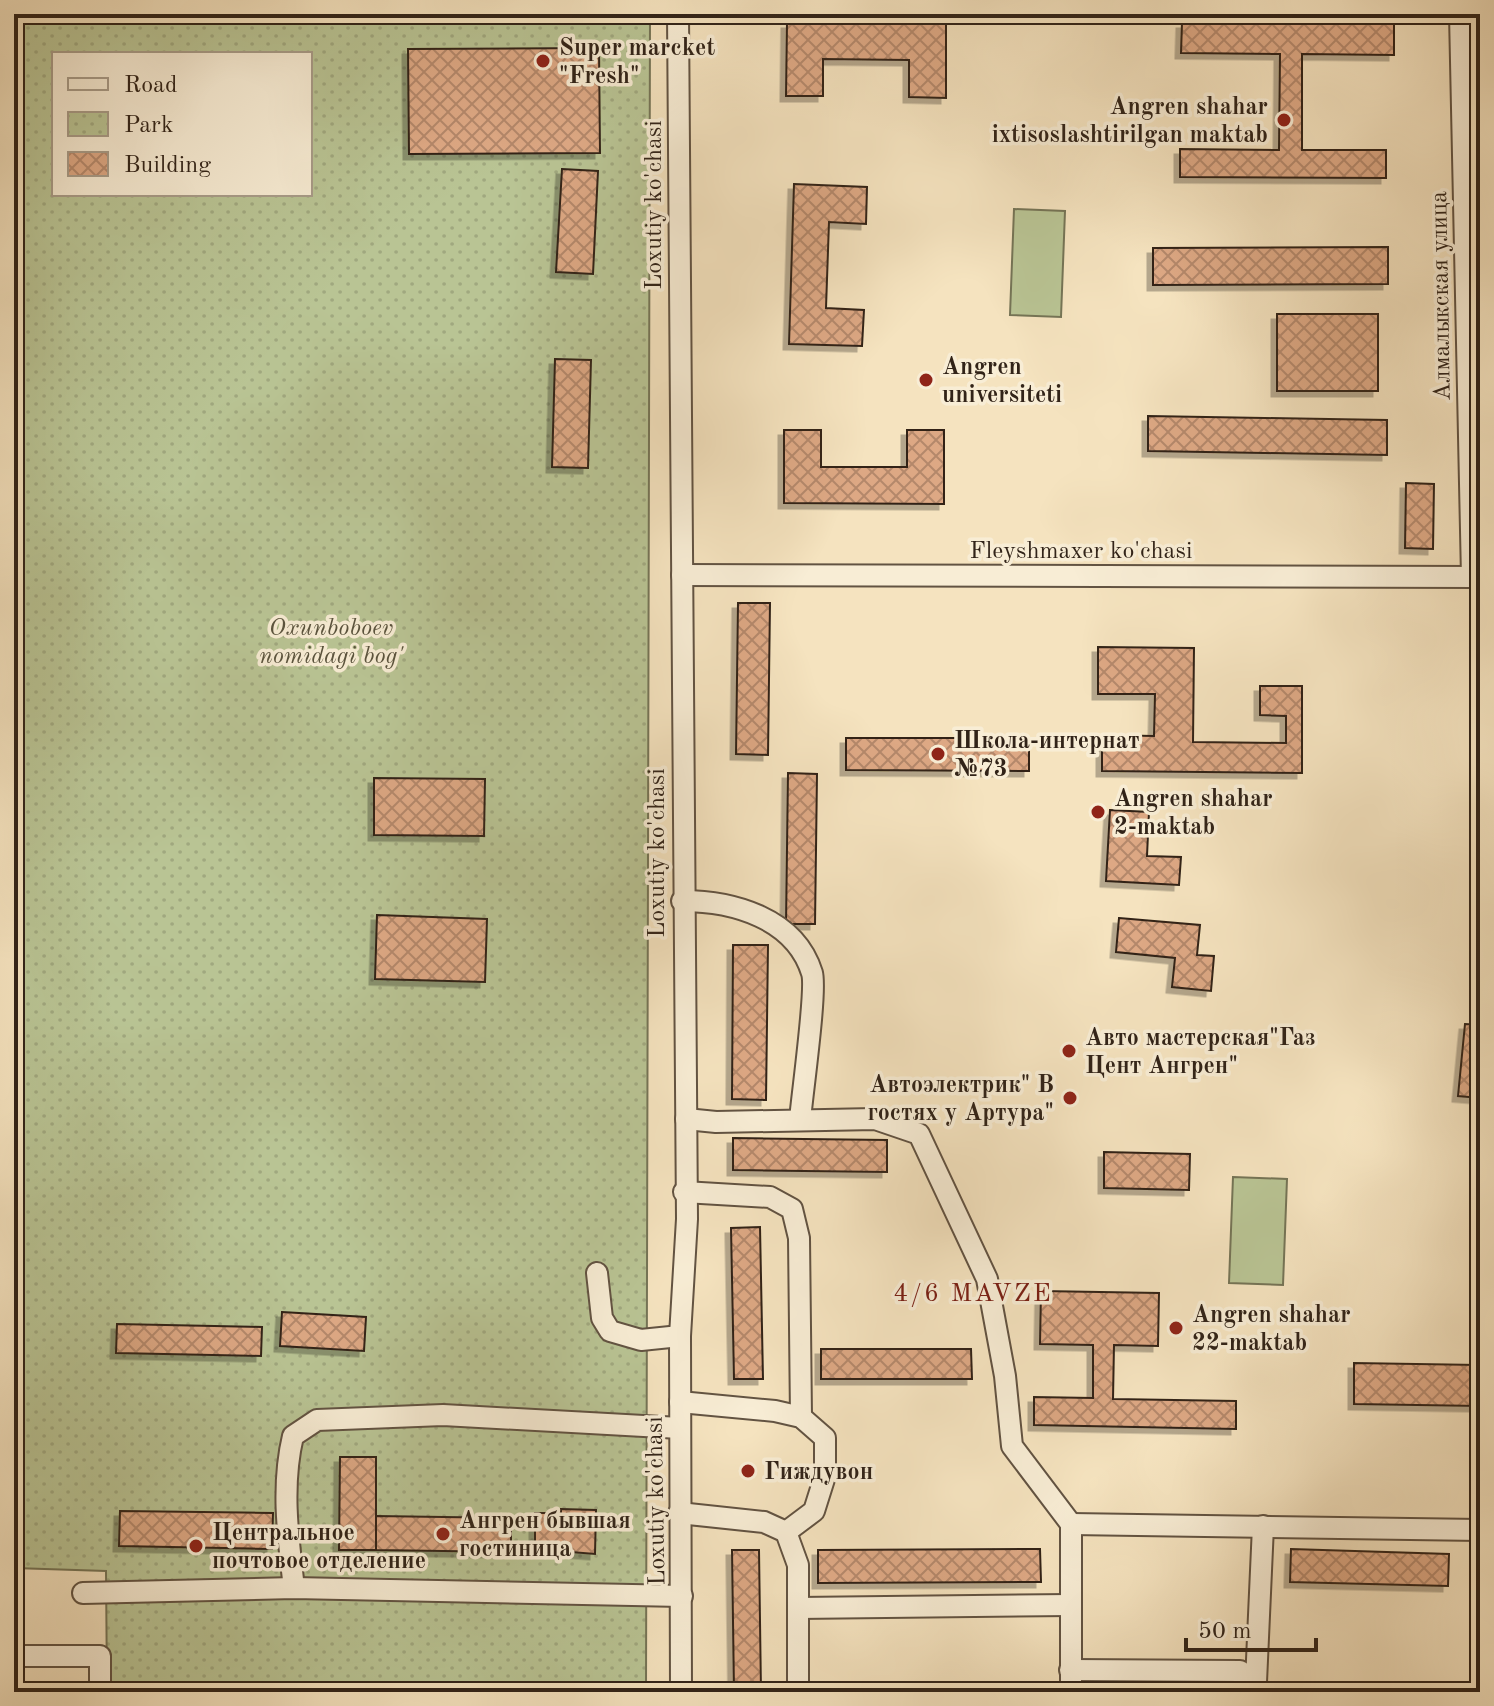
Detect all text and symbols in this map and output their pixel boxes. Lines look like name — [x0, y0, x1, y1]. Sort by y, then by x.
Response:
place label: Super marcket "Fresh" — [559, 37, 715, 89]
legend — [52, 52, 312, 196]
marker: Super marcket "Fresh" — [534, 52, 552, 70]
text: Road — [124, 74, 177, 98]
place label: Angren shahar ixtisoslashtirilgan maktab — [992, 96, 1268, 148]
marker: Angren shahar ixtisoslashtirilgan maktab — [1275, 111, 1293, 129]
text: Park — [124, 114, 173, 138]
street label: Loxutiy ko'chasi — [643, 120, 667, 290]
text: Building — [124, 154, 211, 178]
street label: Алмалыкская улица — [1428, 191, 1456, 401]
place label: Angren universiteti — [942, 356, 1062, 408]
marker: Angren universiteti — [917, 371, 935, 389]
street label: Fleyshmaxer ko'chasi — [970, 540, 1192, 564]
park label: Oxunboboev nomidagi bog' — [259, 617, 404, 669]
place label: Школа-интернат №73 — [954, 730, 1140, 782]
marker: Школа-интернат №73 — [929, 745, 947, 763]
street label: Loxutiy ko'chasi — [646, 768, 670, 938]
place label: Angren shahar 2-maktab — [1114, 788, 1273, 840]
marker: Angren shahar 2-maktab — [1089, 803, 1107, 821]
place label: Авто мастерская"Газ Цент Ангрен" — [1085, 1027, 1315, 1079]
marker: Авто мастерская"Газ Цент Ангрен" — [1060, 1042, 1078, 1060]
place label: Автоэлектрик" В гостях у Артура" — [867, 1074, 1054, 1126]
marker: Автоэлектрик" В гостях у Артура" — [1061, 1089, 1079, 1107]
district label: 4/6 MAVZE — [893, 1281, 1053, 1307]
place label: Angren shahar 22-maktab — [1192, 1304, 1351, 1356]
marker: Angren shahar 22-maktab — [1167, 1319, 1185, 1337]
street label: Loxutiy ko'chasi — [644, 1416, 670, 1586]
place label: Гиждувон — [764, 1461, 873, 1485]
marker: Гиждувон — [739, 1462, 757, 1480]
place label: Ангрен бывшая гостиница — [459, 1510, 631, 1562]
place label: Центральное почтовое отделение — [212, 1522, 426, 1574]
marker: Ангрен бывшая гостиница — [434, 1525, 452, 1543]
marker: Центральное почтовое отделение — [187, 1537, 205, 1555]
scale bar — [1186, 1602, 1316, 1652]
text: 50 m — [1198, 1620, 1252, 1644]

